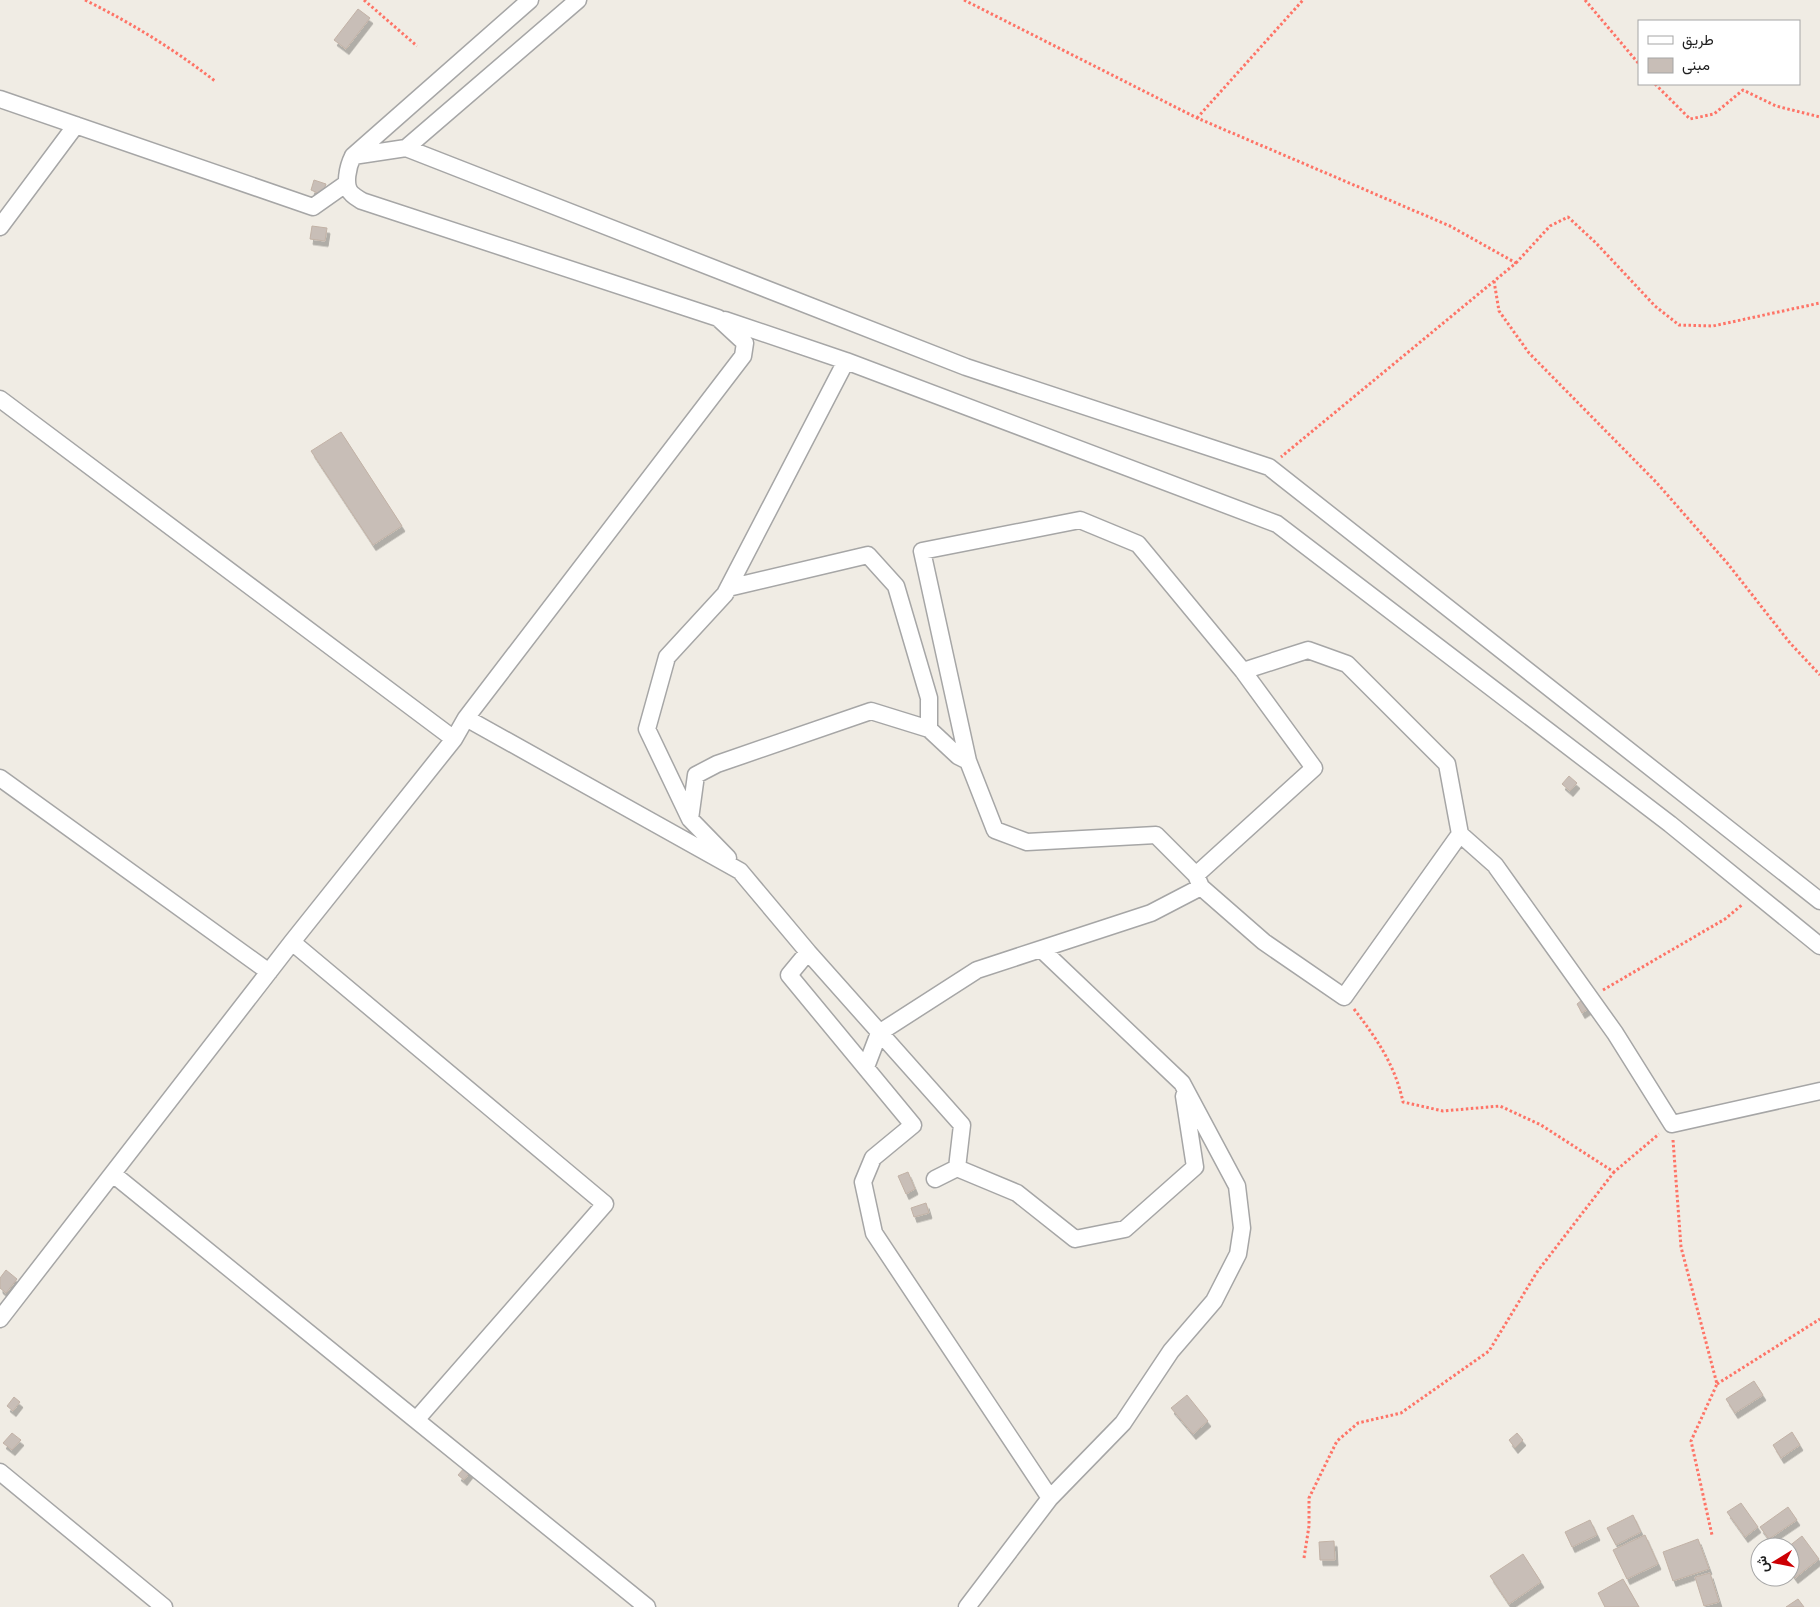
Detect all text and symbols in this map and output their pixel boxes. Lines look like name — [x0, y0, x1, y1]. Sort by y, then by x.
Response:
legend — [1638, 20, 1800, 85]
text: طريق — [1682, 31, 1714, 50]
text: مبنى — [1682, 56, 1710, 75]
north arrow — [1750, 1537, 1800, 1587]
text: ش — [1753, 1554, 1773, 1574]

